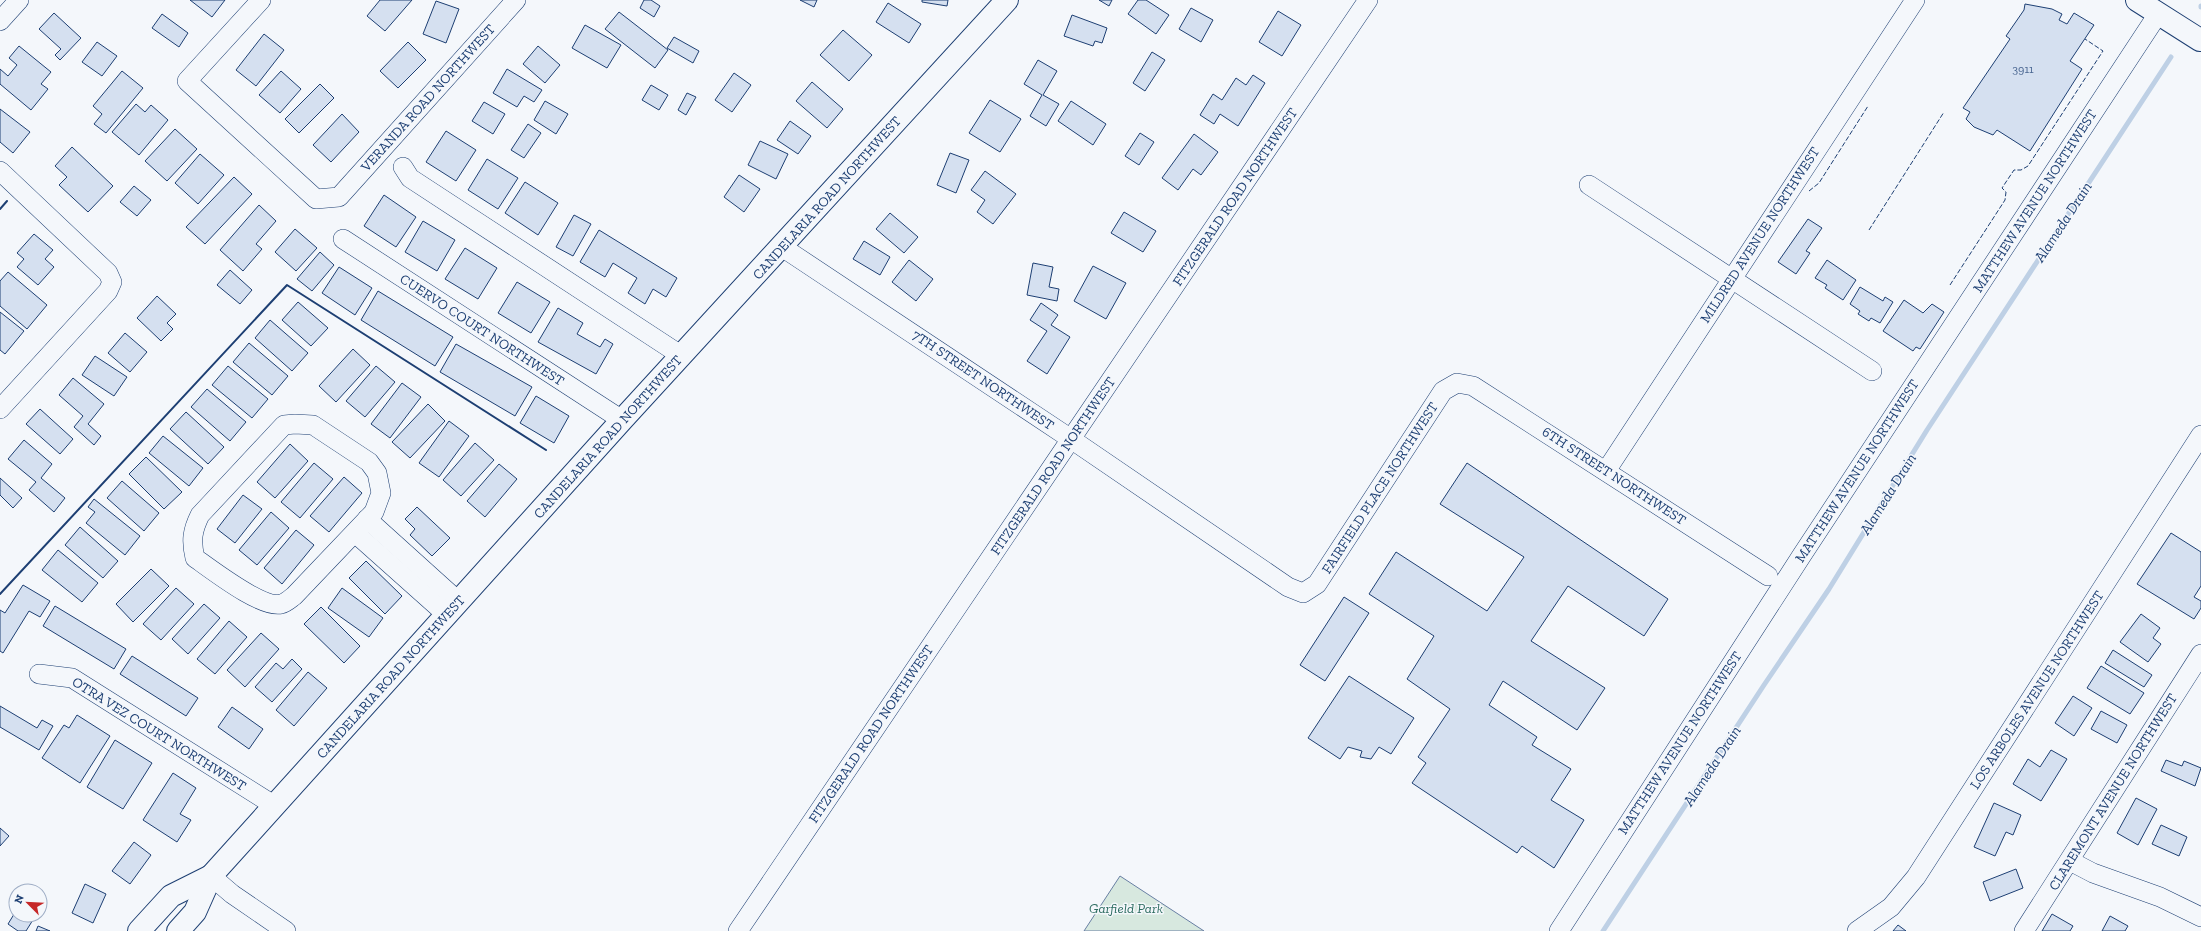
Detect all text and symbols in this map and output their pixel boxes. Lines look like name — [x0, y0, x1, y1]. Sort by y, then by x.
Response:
street label: VERANDA ROAD NORTHWEST — [357, 21, 499, 176]
house number: 3911 — [2012, 62, 2034, 76]
street label: FITZGERALD ROAD NORTHWEST — [1169, 104, 1301, 289]
street label: MATTHEW AVENUE NORTHWEST — [1969, 106, 2101, 296]
street label: CANDELARIA ROAD NORTHWEST — [749, 113, 905, 283]
street label: MILDRED AVENUE NORTHWEST — [1697, 144, 1823, 326]
water label: Alameda Drain — [2030, 178, 2096, 266]
street label: CUERVO COURT NORTHWEST — [397, 270, 568, 390]
street label: 7TH STREET NORTHWEST — [909, 326, 1057, 434]
street label: CANDELARIA ROAD NORTHWEST — [530, 352, 686, 522]
street label: FITZGERALD ROAD NORTHWEST — [987, 373, 1119, 558]
street label: MATTHEW AVENUE NORTHWEST — [1791, 376, 1923, 566]
street label: FAIRFIELD PLACE NORTHWEST — [1318, 399, 1442, 577]
street label: 6TH STREET NORTHWEST — [1539, 423, 1689, 529]
water label: Alameda Drain — [1855, 450, 1920, 539]
street label: LOS ARBOLES AVENUE NORTHWEST — [1966, 587, 2108, 792]
street label: CANDELARIA ROAD NORTHWEST — [313, 592, 469, 762]
street label: FITZGERALD ROAD NORTHWEST — [805, 641, 937, 826]
street label: MATTHEW AVENUE NORTHWEST — [1614, 648, 1746, 838]
street label: OTRA VEZ COURT NORTHWEST — [69, 673, 249, 795]
street label: CLAREMONT AVENUE NORTHWEST — [2045, 690, 2181, 894]
water label: Alameda Drain — [1679, 722, 1745, 810]
north arrow — [8, 883, 48, 923]
text: N — [12, 892, 27, 906]
park label: Garfield Park — [1089, 900, 1163, 917]

